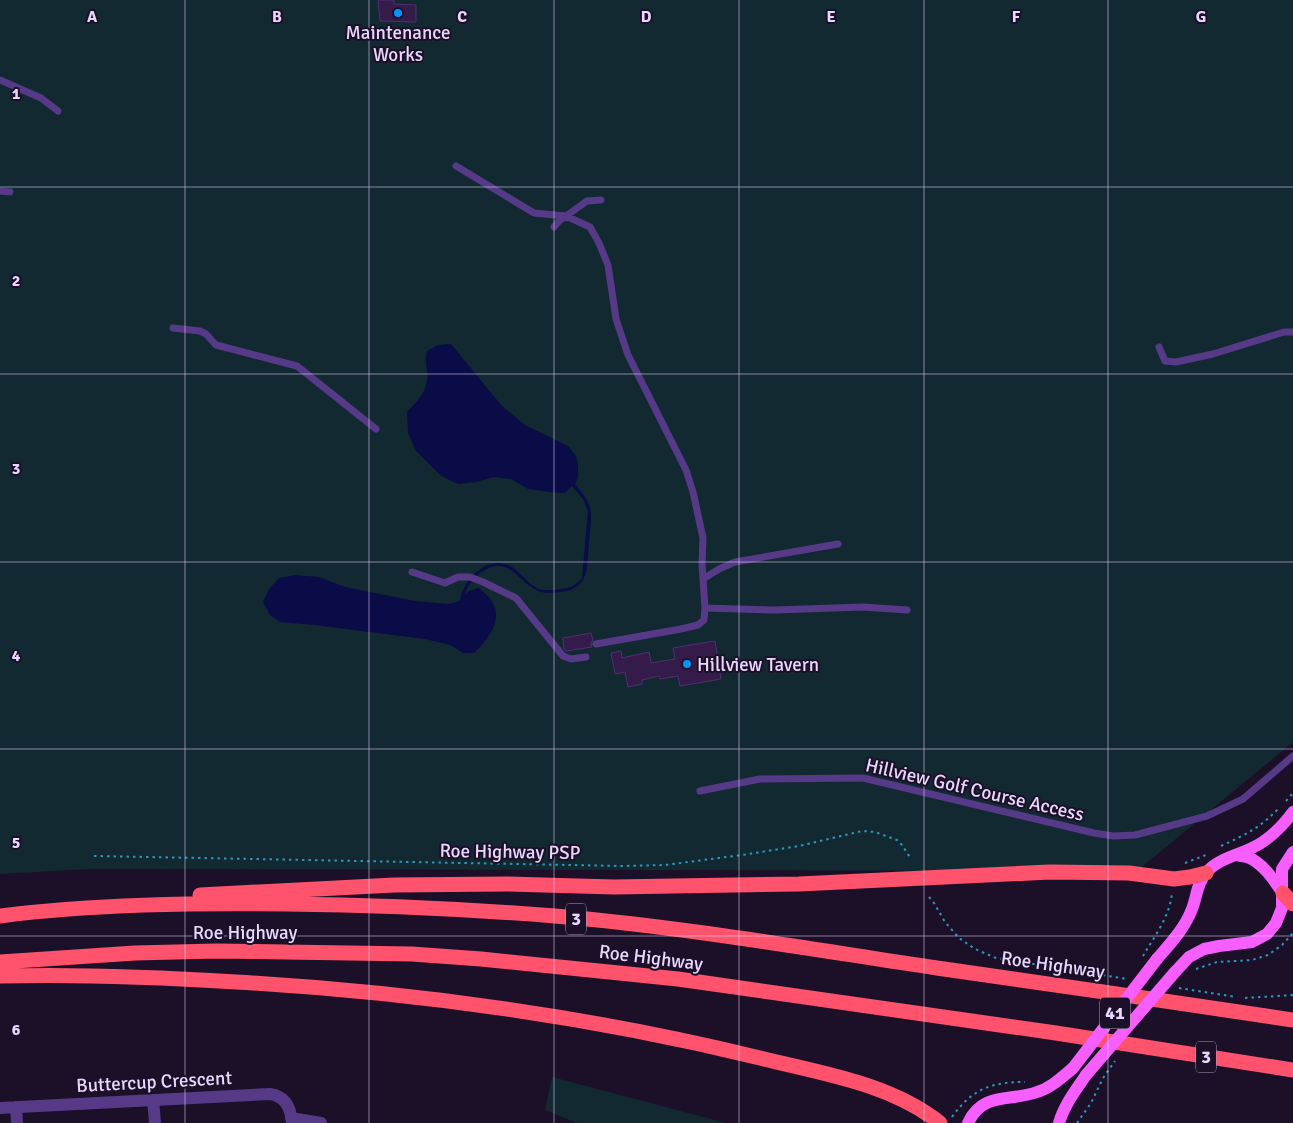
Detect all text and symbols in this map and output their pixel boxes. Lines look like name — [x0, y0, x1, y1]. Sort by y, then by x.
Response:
text: A — [87, 7, 98, 27]
text: B — [272, 7, 282, 27]
marker: Maintenance Works — [392, 7, 404, 19]
text: C — [457, 7, 467, 27]
text: D — [641, 7, 652, 27]
text: E — [826, 7, 836, 27]
text: F — [1012, 7, 1021, 27]
text: G — [1196, 7, 1206, 27]
place label: Maintenance Works — [345, 21, 451, 67]
text: 1 — [12, 84, 21, 104]
text: 2 — [12, 271, 20, 291]
text: 3 — [12, 459, 20, 479]
text: 4 — [12, 646, 21, 666]
place label: Hillview Tavern — [697, 653, 819, 677]
marker: Hillview Tavern — [681, 658, 693, 670]
street label: Hillview Golf Course Access — [863, 753, 1086, 827]
text: 5 — [12, 833, 20, 853]
street label: Roe Highway PSP — [439, 839, 581, 865]
road number: 3 — [566, 904, 586, 934]
street label: Roe Highway — [193, 921, 297, 945]
street label: Roe Highway — [598, 940, 704, 976]
street label: Roe Highway — [999, 946, 1106, 984]
road number: 41 — [1100, 998, 1130, 1028]
text: 6 — [12, 1020, 21, 1040]
road number: 3 — [1196, 1042, 1216, 1072]
street label: Buttercup Crescent — [75, 1066, 233, 1098]

